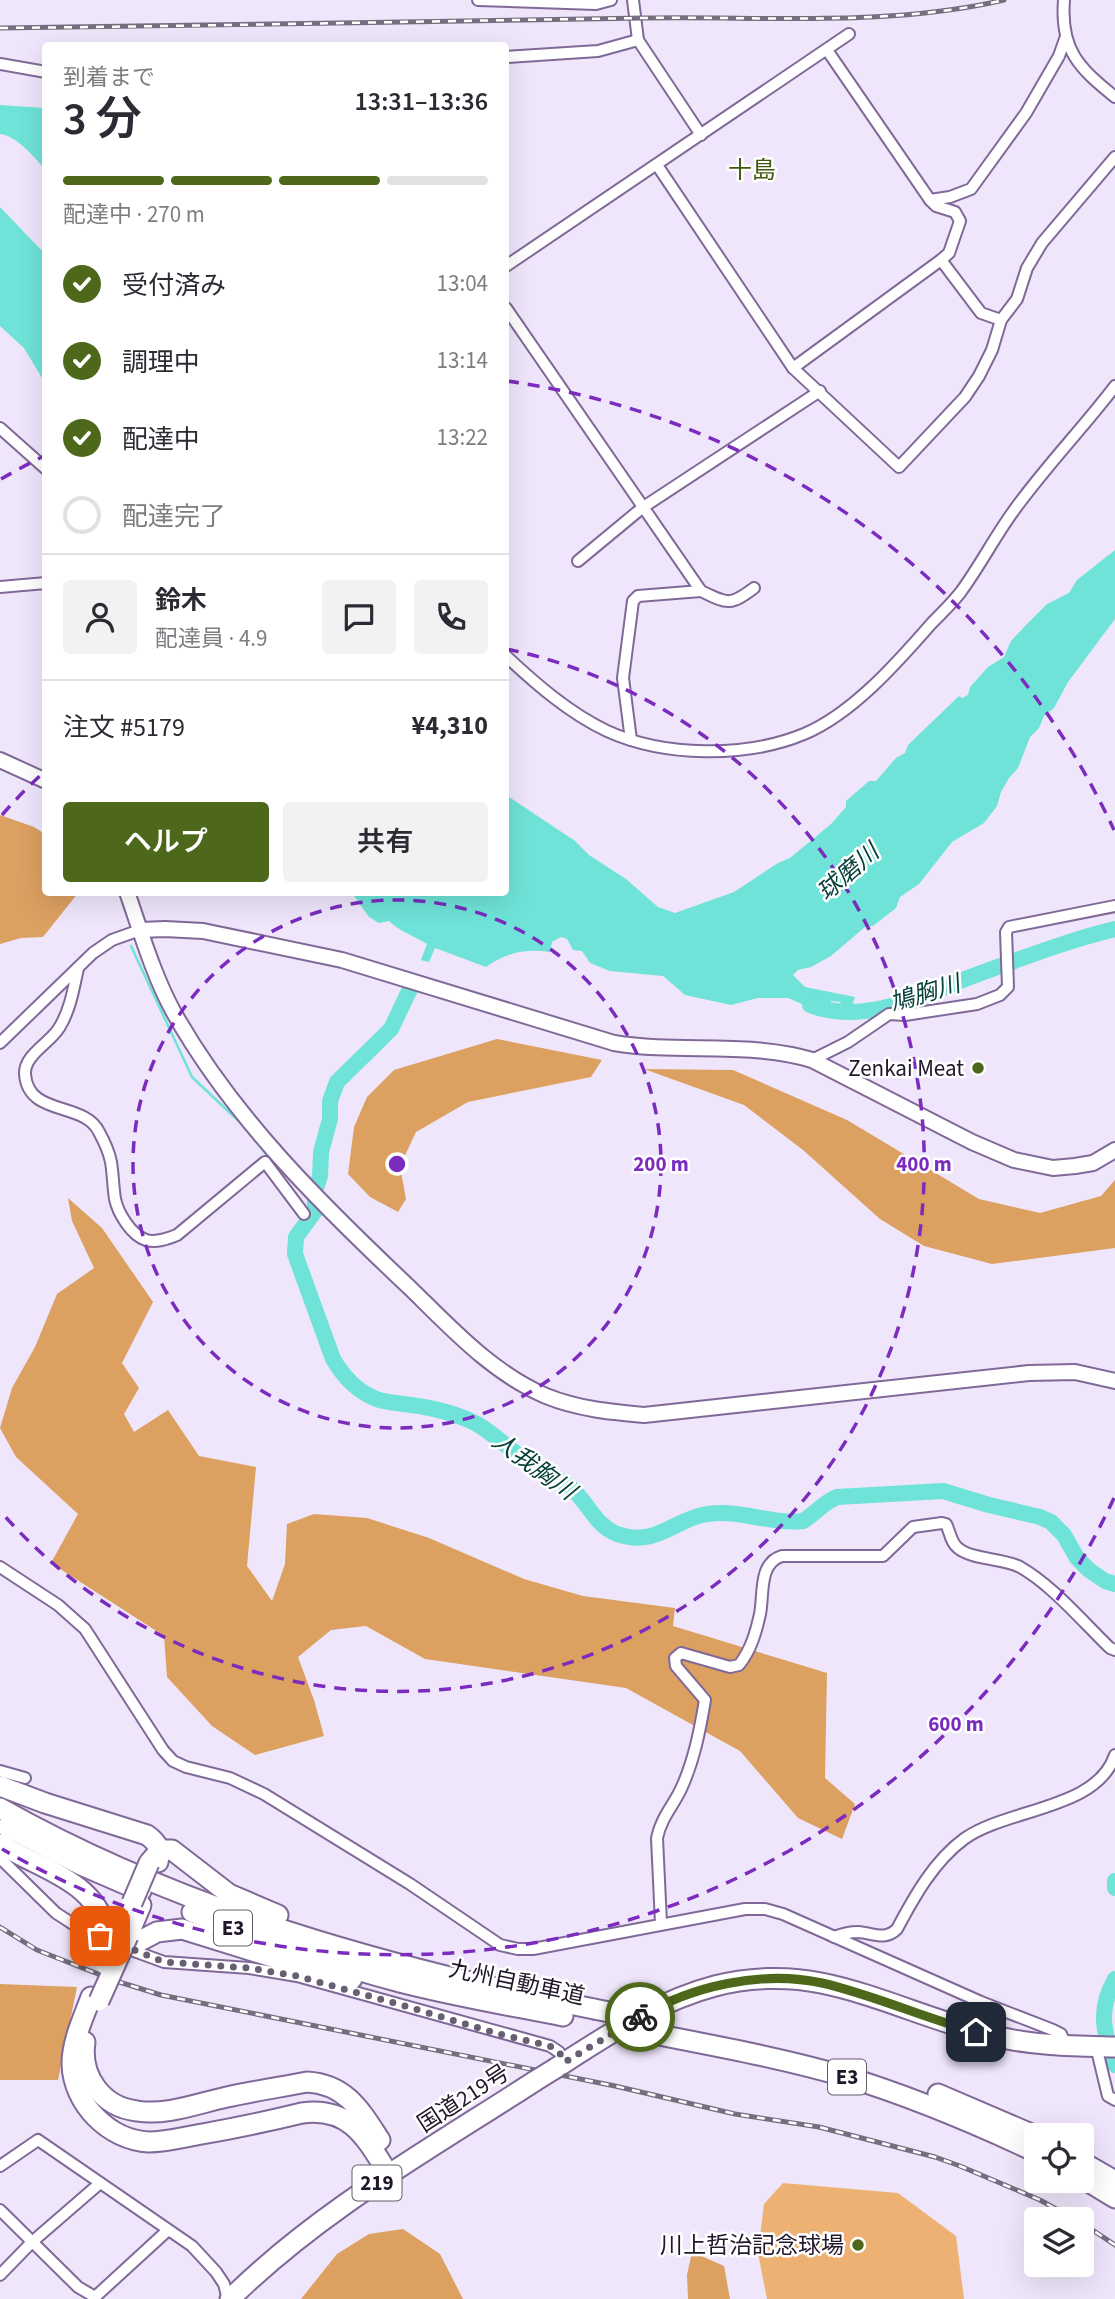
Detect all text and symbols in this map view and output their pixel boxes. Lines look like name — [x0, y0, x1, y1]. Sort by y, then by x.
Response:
text: 到着まで — [63, 61, 155, 94]
text: 13:31–13:36 — [355, 83, 488, 120]
text: 3 分 — [63, 87, 142, 152]
district label: 十島 — [728, 153, 776, 188]
text: 配達中 · 270 m — [63, 198, 205, 231]
icon: check — [63, 265, 101, 303]
text: 受付済み — [122, 267, 226, 304]
text: 13:04 — [437, 267, 488, 300]
icon: check — [63, 342, 101, 380]
text: 調理中 — [122, 344, 200, 381]
text: 13:14 — [437, 344, 488, 377]
icon: check — [63, 419, 101, 457]
text: 配達中 — [122, 421, 200, 458]
text: 13:22 — [437, 421, 488, 454]
text: 配達完了 — [122, 498, 226, 535]
button: person — [63, 580, 137, 654]
button: chat — [322, 580, 396, 654]
button: phone — [414, 580, 488, 654]
text: 鈴木 — [155, 582, 207, 619]
text: 配達員 · 4.9 — [155, 622, 268, 655]
text: ¥4,310 — [412, 707, 488, 744]
text: 注文 #5179 — [63, 709, 185, 746]
button: ヘルプ — [63, 802, 269, 882]
button: 共有 — [283, 802, 488, 882]
water label: 球磨川 — [810, 834, 889, 909]
water label: 鳩胸川 — [886, 965, 968, 1021]
place label: Zenkai Meat — [848, 1052, 964, 1085]
marker: Zenkai Meat — [970, 1060, 986, 1076]
text: 200 m — [633, 1149, 689, 1179]
text: 400 m — [896, 1149, 952, 1179]
centre of rings — [385, 1152, 409, 1176]
water label: 人我胸川 — [485, 1424, 585, 1511]
text: 600 m — [928, 1709, 984, 1739]
pin — [70, 1906, 130, 1966]
road number: E3 — [214, 1910, 252, 1946]
icon: bag — [81, 1917, 119, 1955]
street label: 九州自動車道 — [446, 1952, 588, 2013]
courier — [605, 1982, 675, 2052]
icon: bike — [621, 1998, 659, 2036]
pin — [946, 2002, 1006, 2062]
icon: home — [957, 2013, 995, 2051]
street label: 国道219号 — [411, 2056, 516, 2140]
road number: E3 — [828, 2060, 866, 2094]
map controls — [1024, 2123, 1094, 2277]
button: locate — [1024, 2123, 1094, 2193]
road number: 219 — [352, 2166, 402, 2200]
button: layers — [1024, 2207, 1094, 2277]
place label: 川上哲治記念球場 — [660, 2229, 844, 2262]
marker: 川上哲治記念球場 — [850, 2237, 866, 2253]

